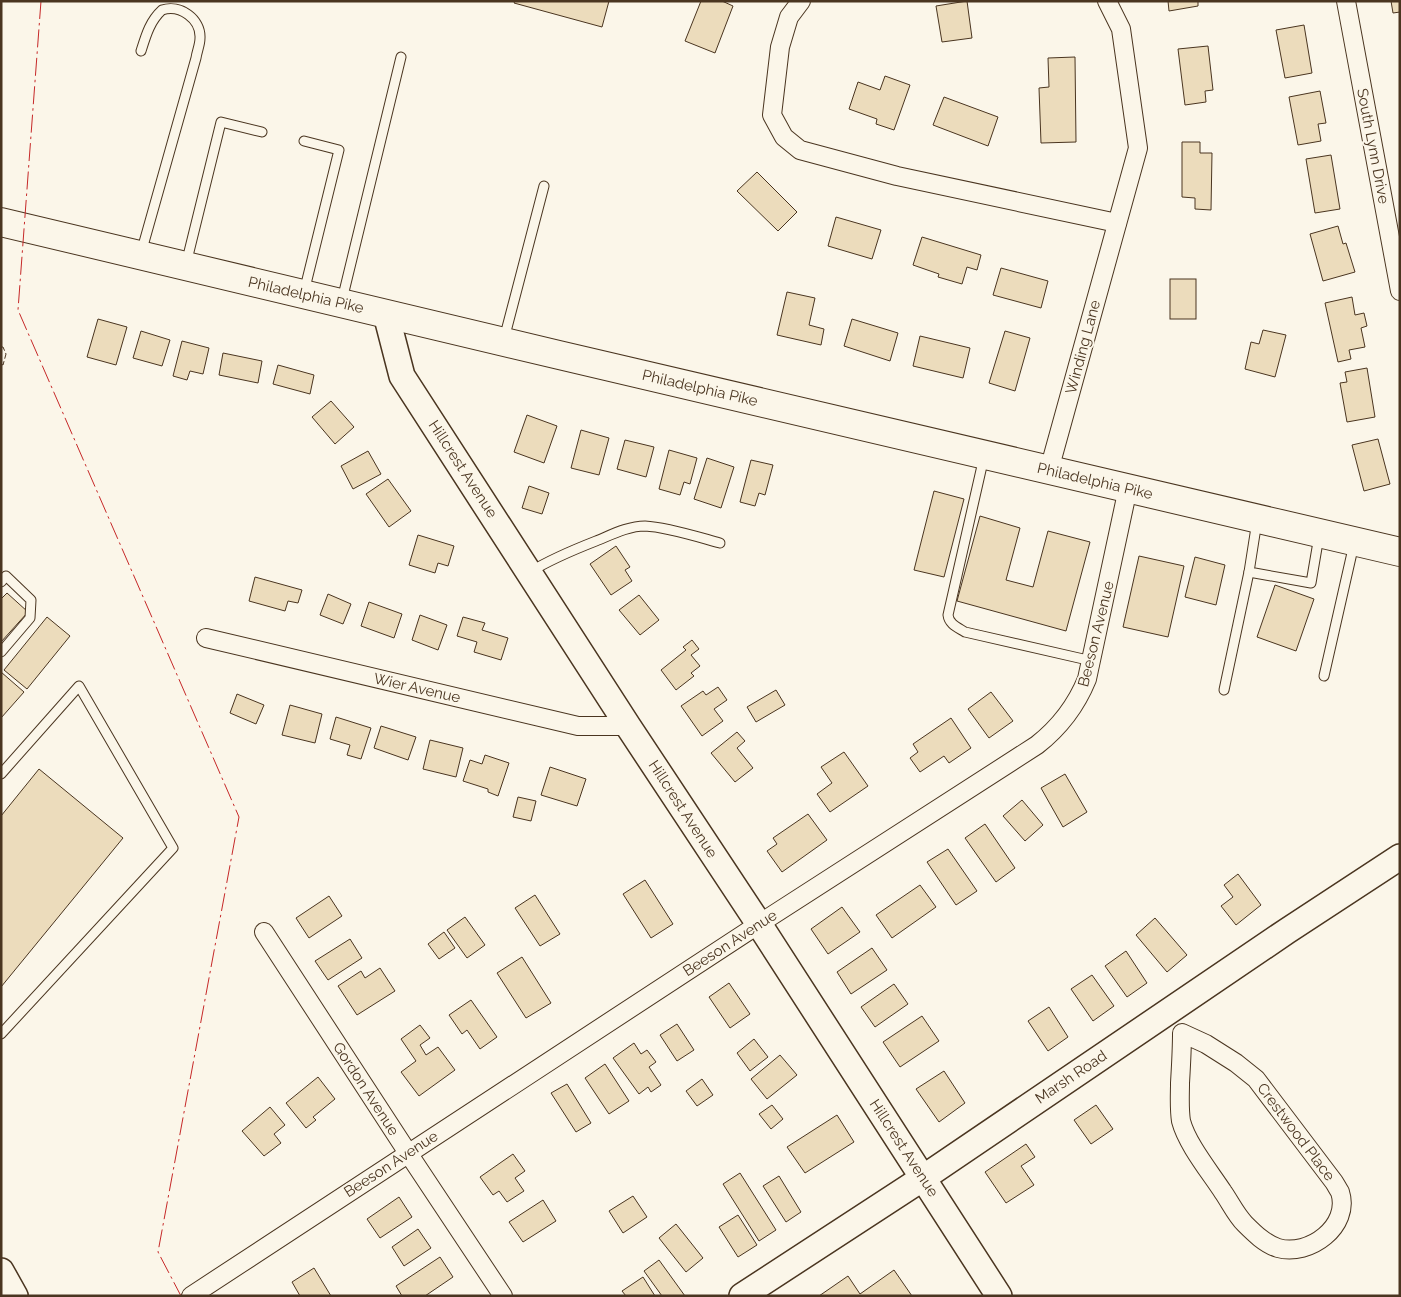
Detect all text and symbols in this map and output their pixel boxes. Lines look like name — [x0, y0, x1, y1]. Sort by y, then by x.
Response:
street label: South Lynn Drive — [1353, 87, 1393, 205]
street label: Philadelphia Pike — [246, 273, 366, 317]
street label: Winding Lane — [1062, 298, 1104, 396]
street label: Philadelphia Pike — [640, 366, 760, 410]
street label: Hillcrest Avenue — [425, 417, 501, 521]
street label: Philadelphia Pike — [1035, 459, 1155, 503]
street label: Beeson Avenue — [1074, 579, 1118, 689]
street label: Wier Avenue — [372, 669, 462, 707]
street label: Hillcrest Avenue — [645, 757, 721, 861]
street label: Beeson Avenue — [680, 906, 781, 980]
street label: Gordon Avenue — [329, 1039, 403, 1139]
street label: Marsh Road — [1032, 1047, 1110, 1107]
street label: Crestwood Place — [1253, 1080, 1339, 1185]
street label: Hillcrest Avenue — [866, 1096, 942, 1200]
street label: Beeson Avenue — [341, 1127, 442, 1201]

